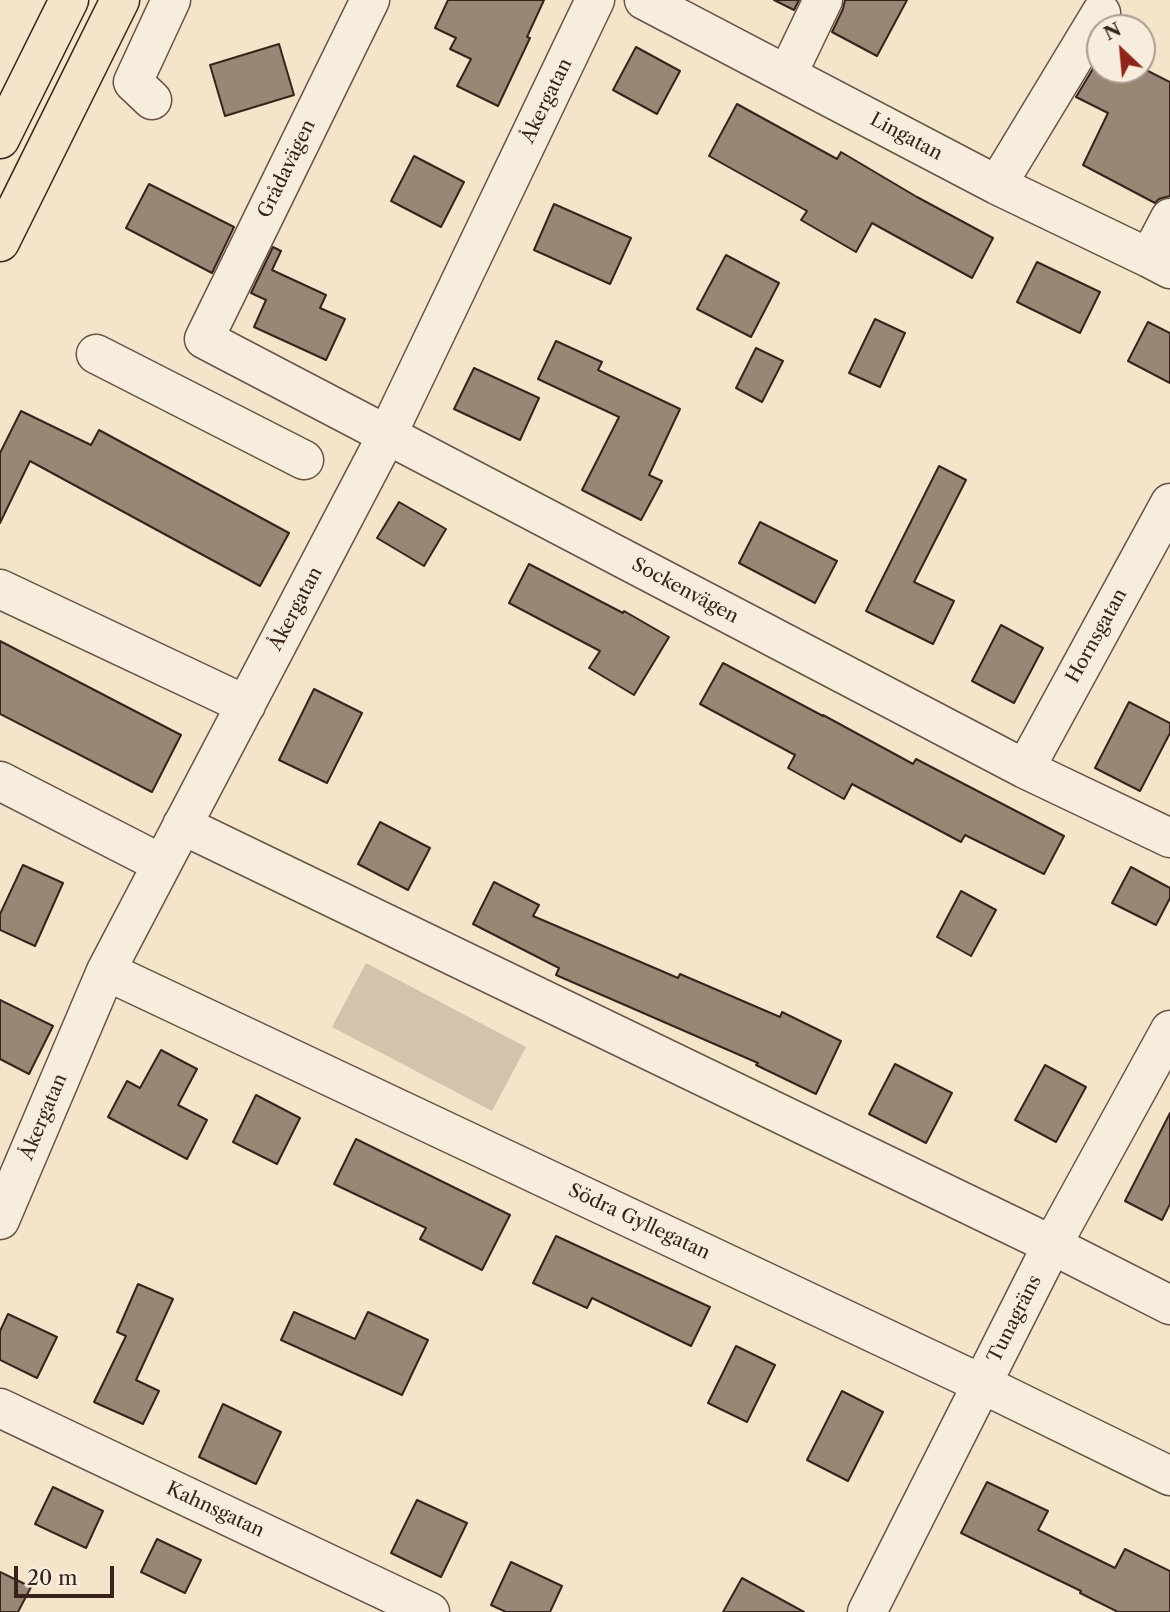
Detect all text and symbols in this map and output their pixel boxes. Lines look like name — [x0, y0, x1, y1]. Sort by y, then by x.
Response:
north arrow — [1086, 14, 1156, 84]
text: N — [1100, 18, 1125, 45]
street label: Åkergatan — [517, 55, 577, 147]
street label: Lingatan — [866, 108, 946, 166]
street label: Grådavägen — [253, 116, 321, 222]
street label: Sockenvägen — [628, 553, 742, 629]
street label: Åkergatan — [264, 563, 328, 655]
street label: Hornsgatan — [1062, 585, 1132, 687]
street label: Åkergatan — [16, 1070, 72, 1164]
street label: Södra Gyllegatan — [564, 1179, 714, 1265]
street label: Tunagräns — [983, 1271, 1047, 1367]
street label: Kahnsgatan — [162, 1477, 268, 1543]
scale bar — [18, 1552, 117, 1596]
text: 20 m — [27, 1565, 78, 1590]

